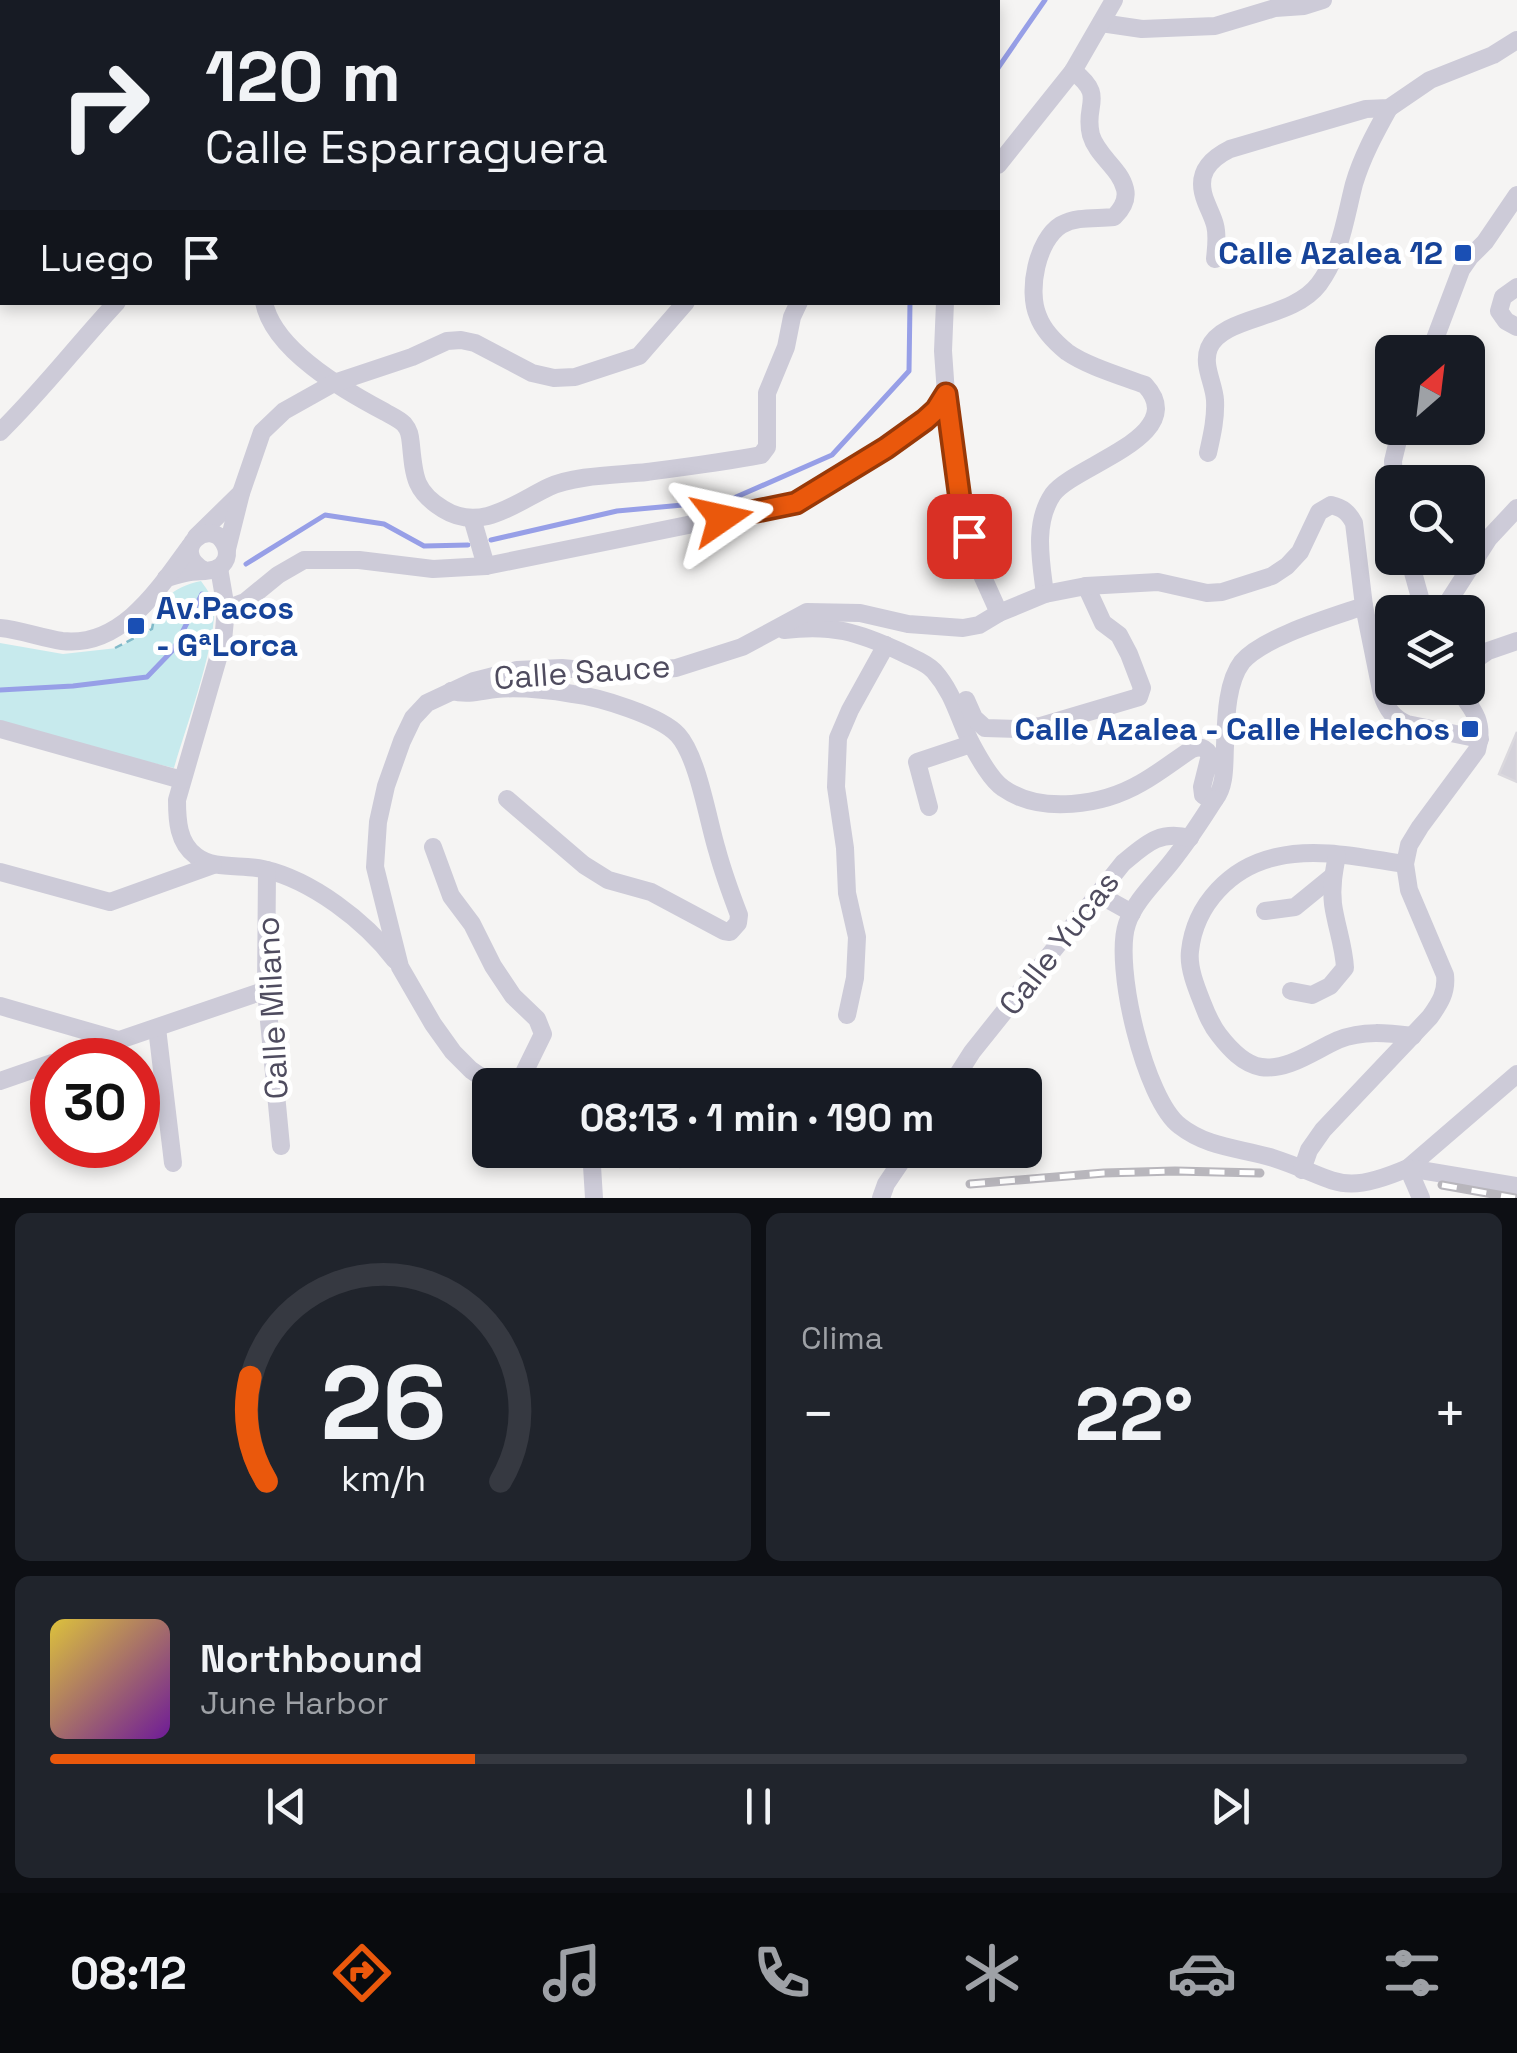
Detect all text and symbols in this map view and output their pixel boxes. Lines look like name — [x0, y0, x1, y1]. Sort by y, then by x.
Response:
text: 120 m — [205, 32, 401, 121]
icon: right — [40, 40, 170, 170]
text: Calle Esparraguera — [205, 119, 608, 176]
icon: arrive — [174, 230, 229, 285]
place label: Calle Azalea 12 — [1218, 233, 1443, 273]
text: Luego — [40, 234, 154, 282]
marker: Calle Azalea 12 — [1452, 242, 1474, 264]
north arrow — [1375, 335, 1485, 445]
map controls — [1375, 335, 1485, 705]
button: search — [1375, 465, 1485, 575]
position arrow — [670, 466, 774, 570]
pin — [927, 494, 1012, 579]
icon: arrive — [942, 509, 997, 564]
place label: Av.Pacos - GªLorca — [156, 588, 298, 665]
button: layers — [1375, 595, 1485, 705]
marker: Av.Pacos - GªLorca — [125, 615, 147, 637]
street label: Calle Sauce — [492, 646, 672, 698]
place label: Calle Azalea - Calle Helechos — [1014, 709, 1450, 749]
marker: Calle Azalea - Calle Helechos — [1459, 718, 1481, 740]
street label: Calle Yucas — [990, 863, 1128, 1023]
street label: Calle Milano — [247, 916, 297, 1100]
speed limit sign: 30 — [30, 1038, 160, 1168]
text: 08:13 · 1 min · 190 m — [580, 1094, 934, 1142]
text: Clima — [801, 1318, 883, 1358]
text: 26 — [320, 1337, 446, 1469]
text: 22° — [1075, 1366, 1193, 1462]
text: − — [801, 1379, 835, 1449]
text: + — [1433, 1379, 1467, 1449]
text: km/h — [340, 1456, 426, 1501]
text: Northbound — [200, 1635, 423, 1683]
text: June Harbor — [200, 1683, 388, 1723]
icon: previous — [259, 1779, 314, 1834]
icon: pause — [731, 1779, 786, 1834]
icon: next — [1203, 1779, 1258, 1834]
icon: directions — [327, 1938, 397, 2008]
icon: music — [537, 1938, 607, 2008]
icon: phone — [747, 1938, 817, 2008]
icon: climate — [957, 1938, 1027, 2008]
icon: car — [1167, 1938, 1237, 2008]
icon: filters — [1377, 1938, 1447, 2008]
text: 08:12 — [70, 1945, 187, 2002]

